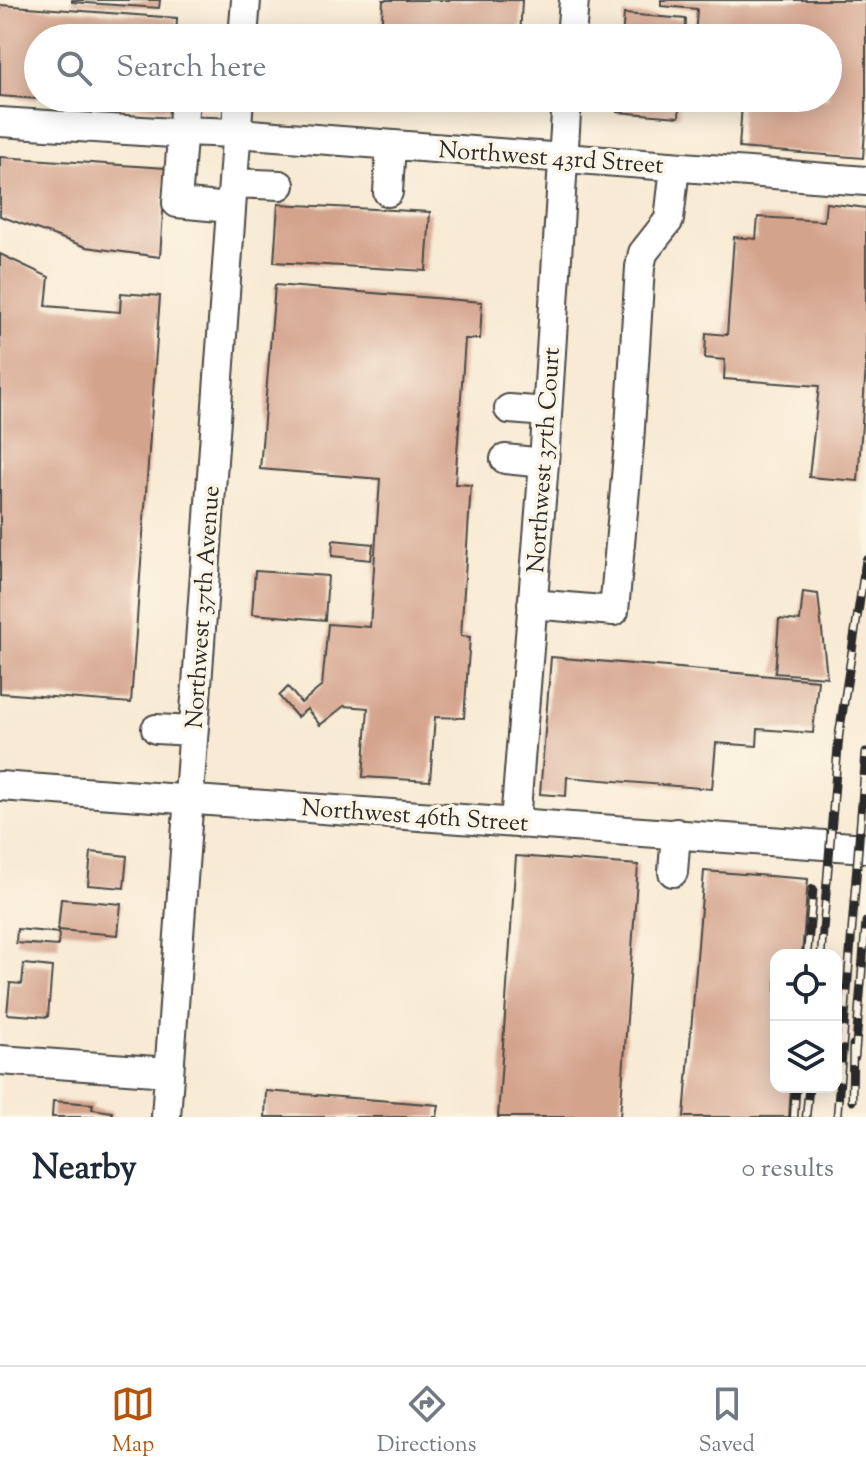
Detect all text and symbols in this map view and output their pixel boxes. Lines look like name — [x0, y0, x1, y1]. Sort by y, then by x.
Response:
search box — [24, 24, 842, 112]
icon: search — [52, 46, 96, 90]
text: Search here — [116, 47, 266, 90]
street label: Northwest 43rd Street — [437, 134, 664, 184]
street label: Northwest 37th Court — [520, 346, 570, 574]
street label: Northwest 37th Avenue — [179, 484, 229, 730]
street label: Northwest 46th Street — [300, 792, 529, 842]
map controls — [770, 949, 842, 1093]
button: locate — [770, 949, 842, 1021]
button: layers — [770, 1021, 842, 1093]
text: Nearby — [32, 1145, 137, 1194]
text: 0 results — [742, 1151, 834, 1188]
tab: Map — [111, 1382, 155, 1462]
tab: Directions — [377, 1382, 476, 1462]
tab: Saved — [698, 1382, 755, 1462]

